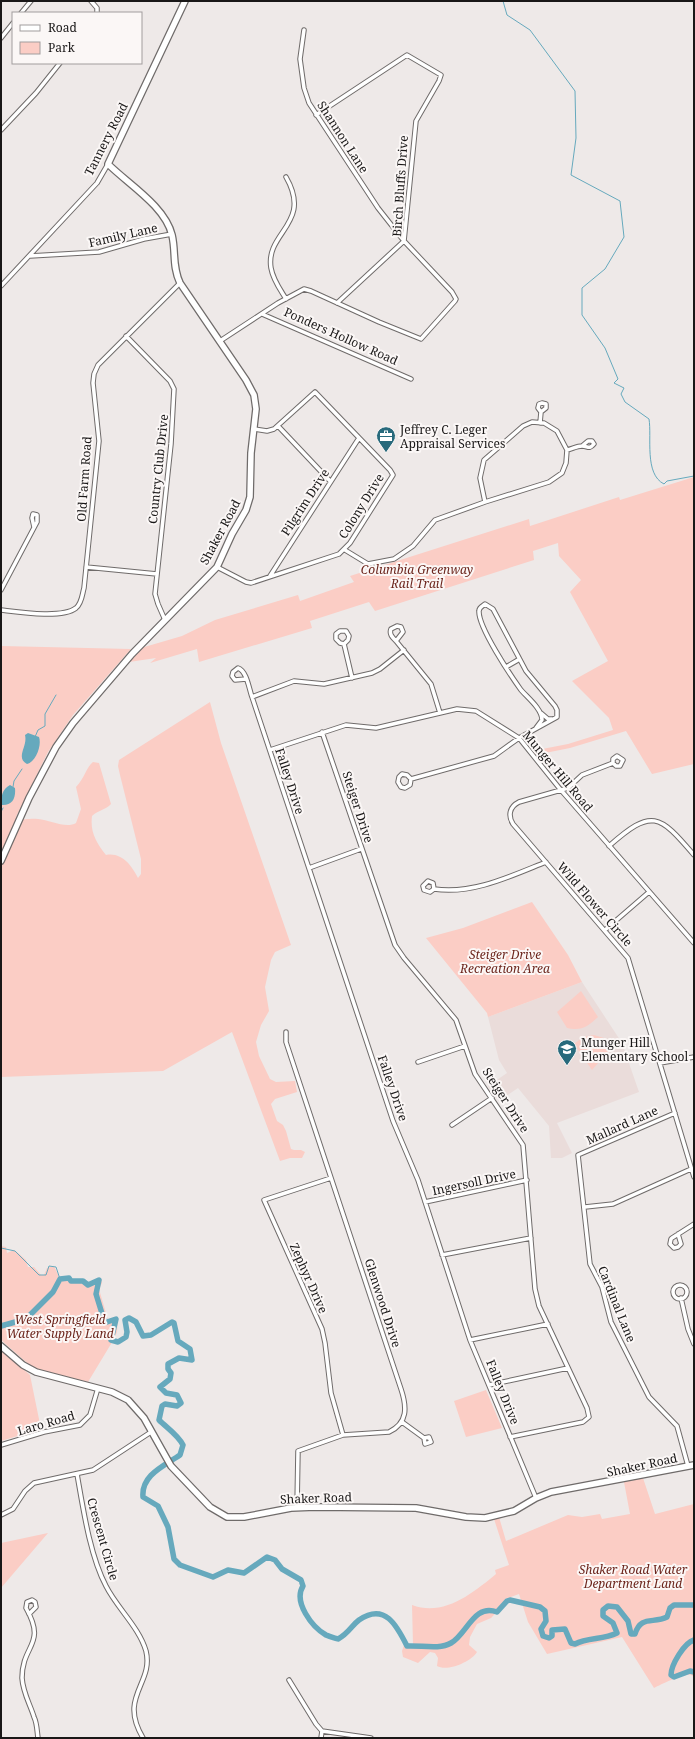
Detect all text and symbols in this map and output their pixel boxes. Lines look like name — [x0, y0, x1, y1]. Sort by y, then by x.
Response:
legend — [12, 12, 142, 64]
text: Road — [48, 19, 78, 36]
text: Park — [48, 39, 76, 56]
street label: Shannon Lane — [313, 98, 373, 176]
street label: Tannery Road — [80, 99, 132, 179]
street label: Birch Bluffs Drive — [388, 135, 412, 237]
street label: Family Lane — [87, 219, 159, 251]
street label: Ponders Hollow Road — [281, 303, 401, 369]
street label: Country Club Drive — [144, 413, 172, 525]
place label: Jeffrey C. Leger Appraisal Services — [399, 421, 505, 452]
office icon: Jeffrey C. Leger Appraisal Services — [375, 425, 397, 453]
street label: Old Farm Road — [73, 435, 96, 522]
street label: Pilgrim Drive — [277, 465, 333, 539]
street label: Colony Drive — [334, 470, 388, 542]
street label: Shaker Road — [196, 496, 245, 568]
park label: Columbia Greenway Rail Trail — [361, 561, 473, 592]
street label: Munger Hill Road — [519, 727, 597, 816]
street label: Falley Drive — [271, 746, 309, 816]
street label: Steiger Drive — [338, 769, 378, 845]
street label: Wild Flower Circle — [554, 858, 636, 950]
park label: Steiger Drive Recreation Area — [459, 946, 550, 977]
place label: Munger Hill Elementary School — [581, 1034, 689, 1065]
school or university icon: Munger Hill Elementary School — [556, 1038, 578, 1066]
street label: Falley Drive — [374, 1053, 412, 1123]
street label: Steiger Drive — [479, 1064, 533, 1136]
street label: Mallard Lane — [583, 1102, 661, 1148]
street label: Ingersoll Drive — [431, 1165, 517, 1199]
street label: Zephyr Drive — [286, 1240, 332, 1316]
street label: Glenwood Drive — [361, 1256, 405, 1350]
street label: Cardinal Lane — [594, 1263, 640, 1345]
park label: West Springfield Water Supply Land — [6, 1311, 114, 1342]
street label: Falley Drive — [482, 1357, 524, 1427]
street label: Laro Road — [15, 1407, 77, 1439]
street label: Shaker Road — [605, 1449, 679, 1481]
street label: Shaker Road — [280, 1488, 353, 1508]
street label: Crescent Circle — [83, 1496, 123, 1582]
park label: Shaker Road Water Department Land — [579, 1561, 688, 1592]

